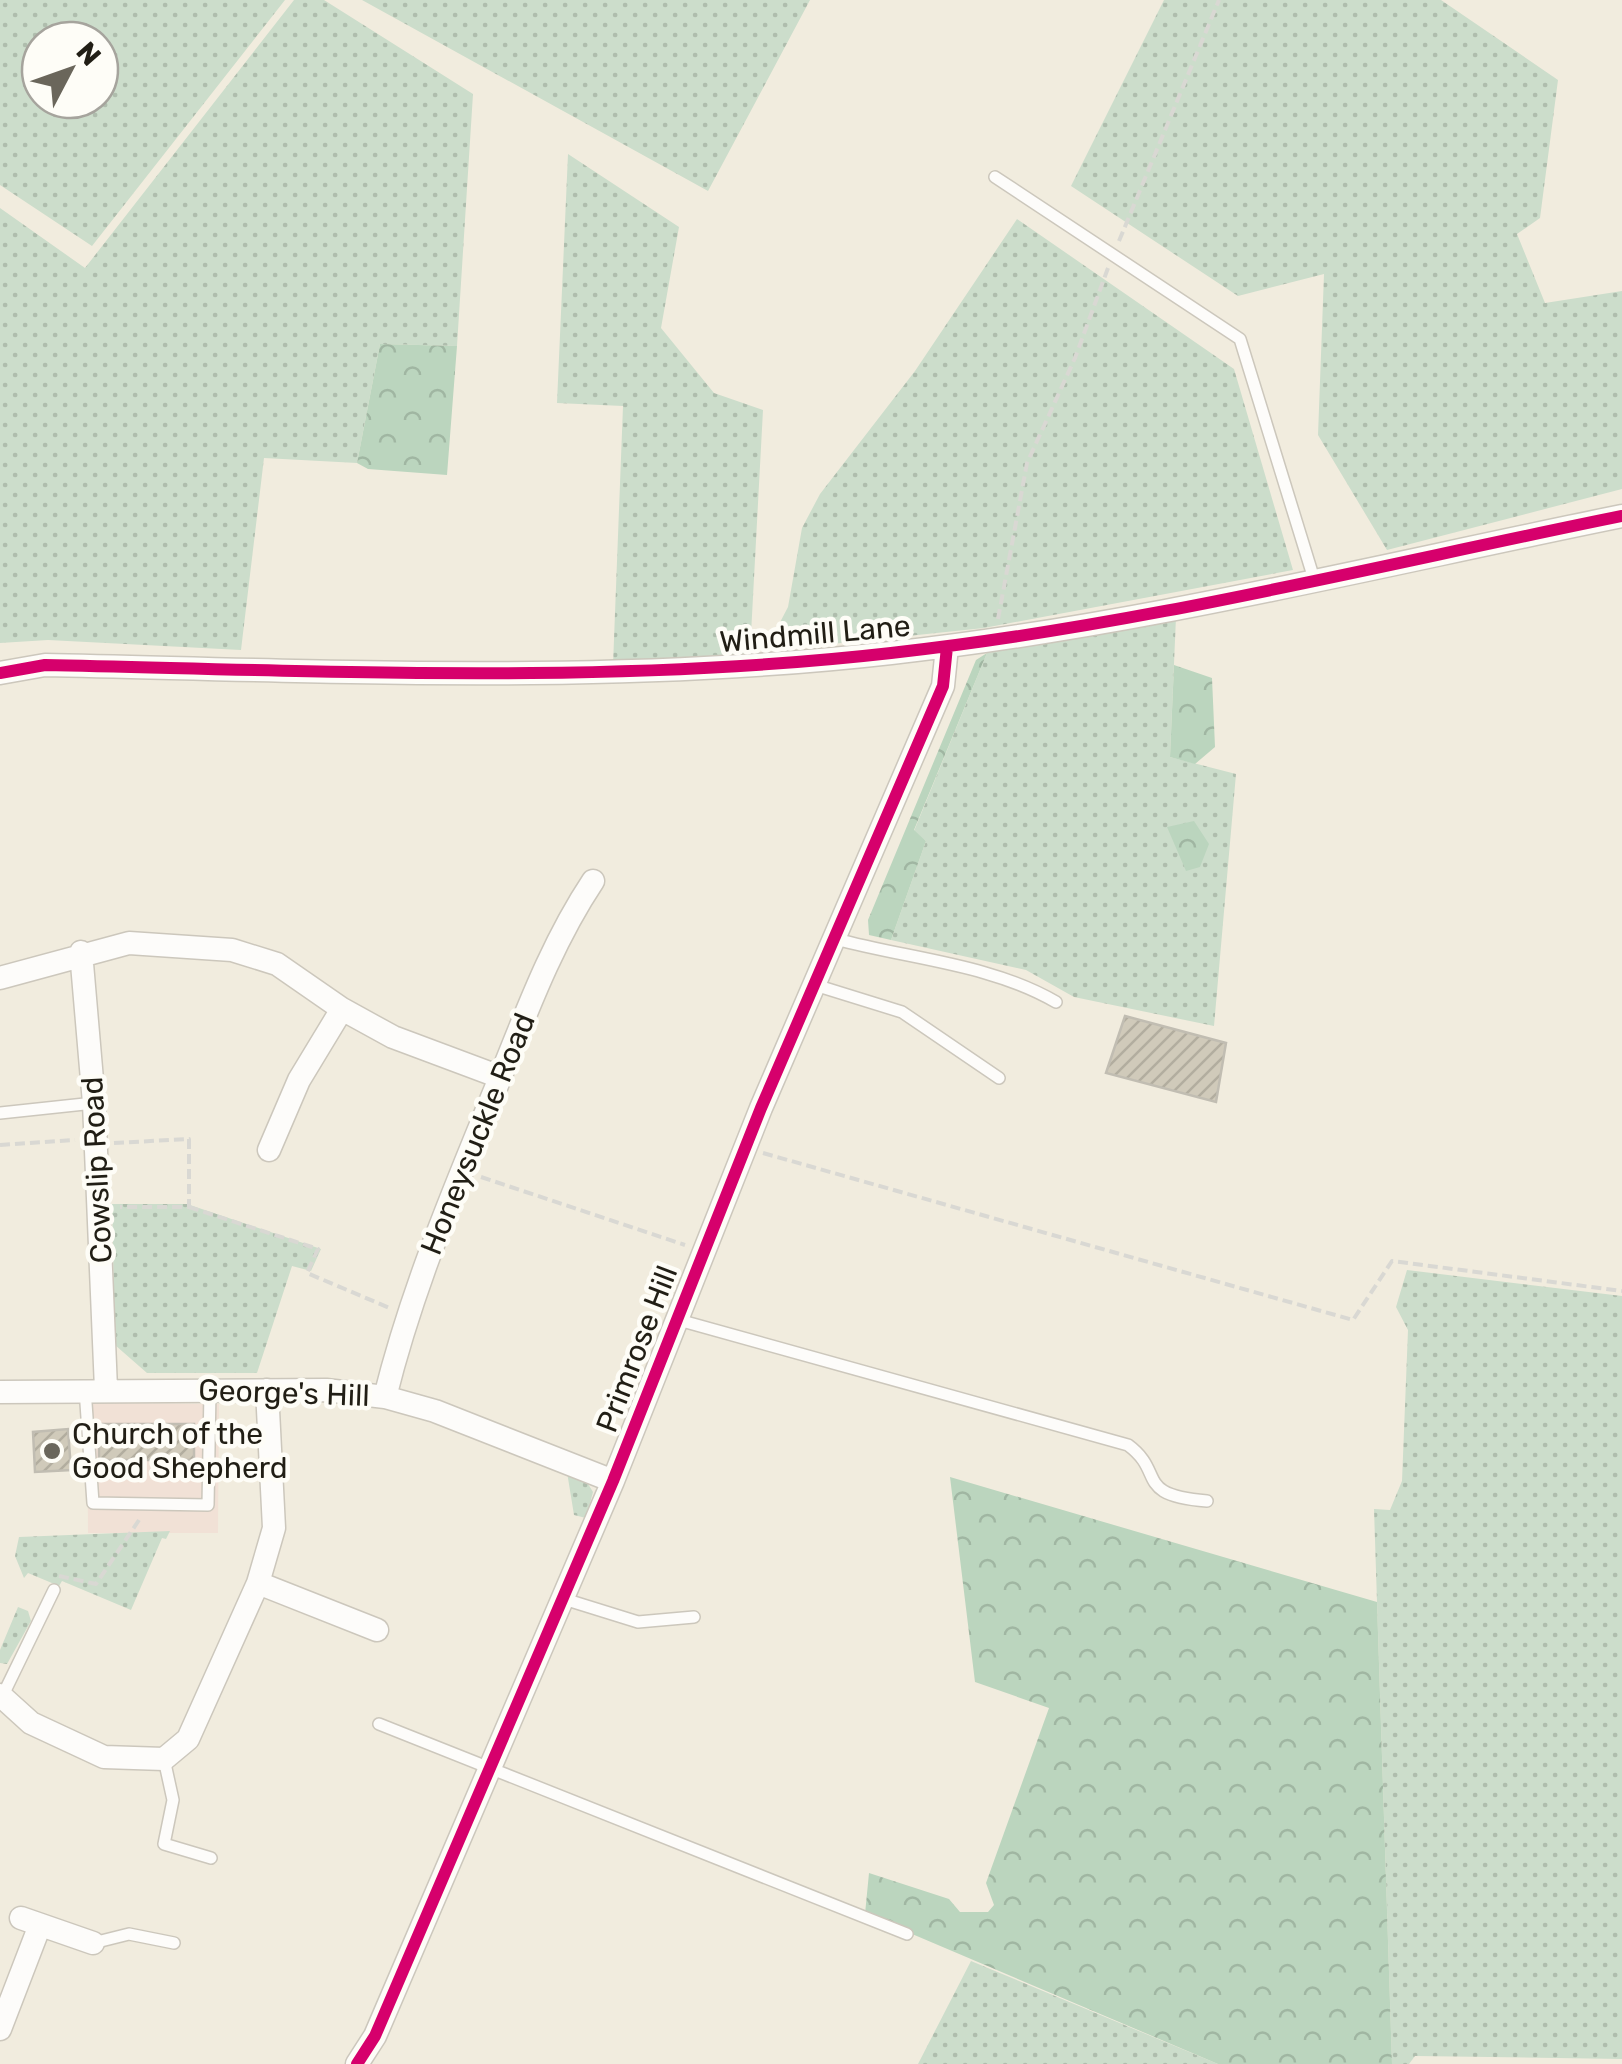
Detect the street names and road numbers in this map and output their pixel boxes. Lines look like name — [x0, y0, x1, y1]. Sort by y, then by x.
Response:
street label: Windmill Lane — [718, 608, 912, 660]
street label: Honeysuckle Road — [413, 1008, 543, 1260]
street label: Cowslip Road — [74, 1076, 120, 1264]
street label: Primrose Hill — [589, 1261, 685, 1437]
street label: George's Hill — [198, 1372, 370, 1414]

